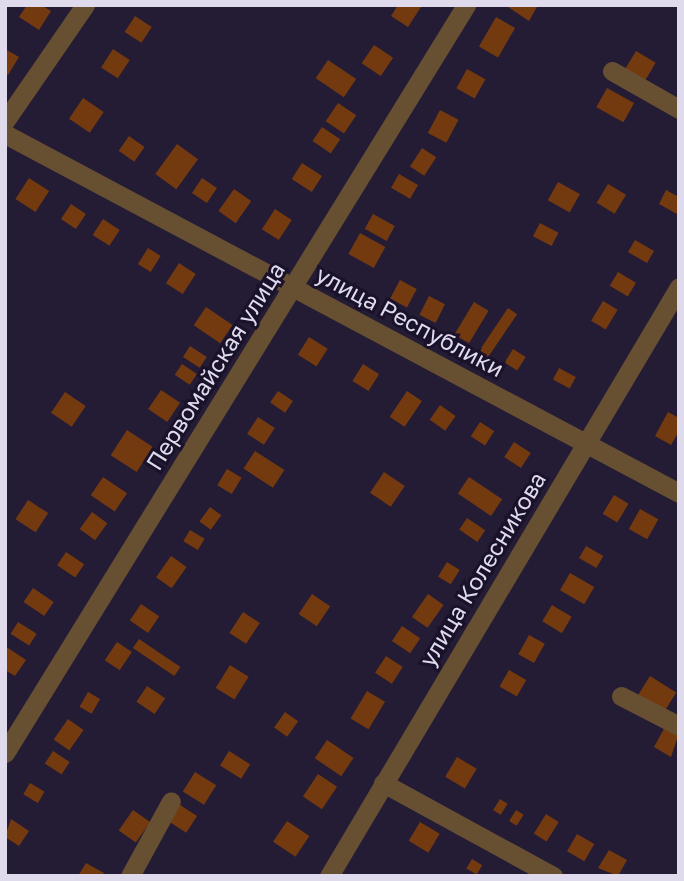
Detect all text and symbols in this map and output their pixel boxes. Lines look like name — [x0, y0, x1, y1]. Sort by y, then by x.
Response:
street label: Первомайская улица — [140, 257, 290, 475]
street label: улица Республики — [311, 260, 509, 382]
street label: улица Колесникова — [413, 467, 551, 671]

